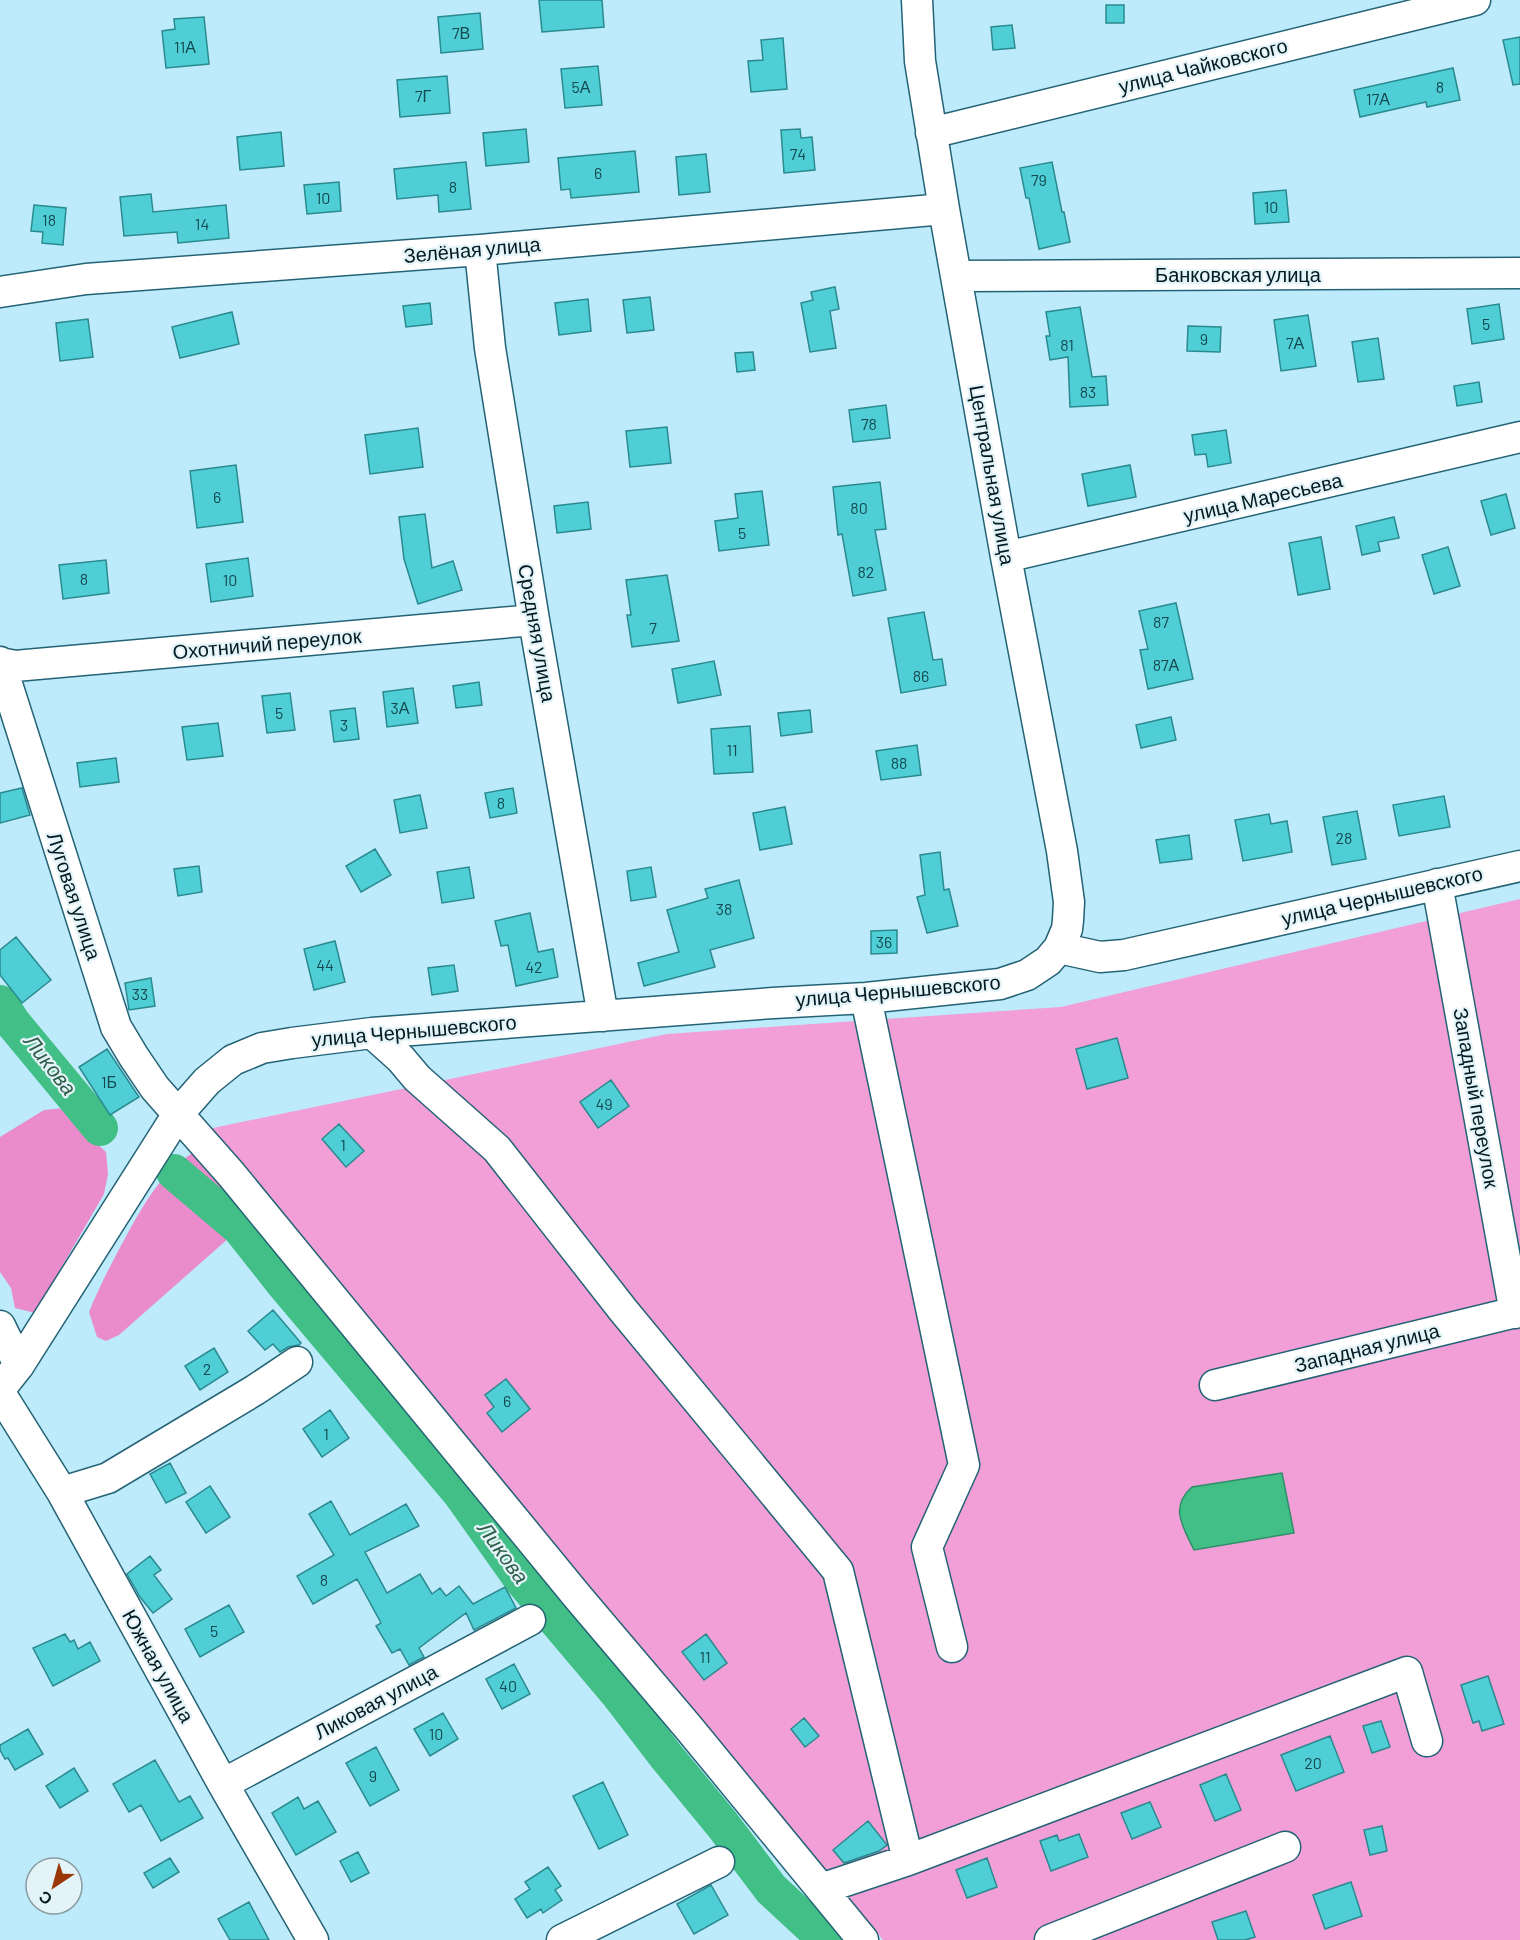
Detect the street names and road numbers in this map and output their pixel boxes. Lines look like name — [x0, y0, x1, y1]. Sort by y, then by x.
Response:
street label: улица Чайковского — [1116, 32, 1290, 98]
street label: Зелёная улица — [402, 231, 542, 267]
street label: Банковская улица — [1155, 262, 1322, 286]
street label: Центральная улица — [965, 383, 1021, 568]
street label: улица Маресьева — [1181, 467, 1345, 527]
street label: Средняя улица — [514, 562, 562, 705]
street label: Охотничий переулок — [172, 623, 362, 663]
street label: Луговая улица — [43, 829, 107, 963]
street label: улица Чернышевского — [1279, 860, 1485, 930]
street label: улица Чернышевского — [794, 969, 1001, 1011]
street label: Западный переулок — [1449, 1006, 1505, 1190]
street label: улица Чернышевского — [310, 1009, 517, 1051]
street label: Западная улица — [1292, 1317, 1443, 1377]
street label: Южная улица — [118, 1605, 200, 1727]
street label: Ликовая улица — [310, 1658, 442, 1744]

